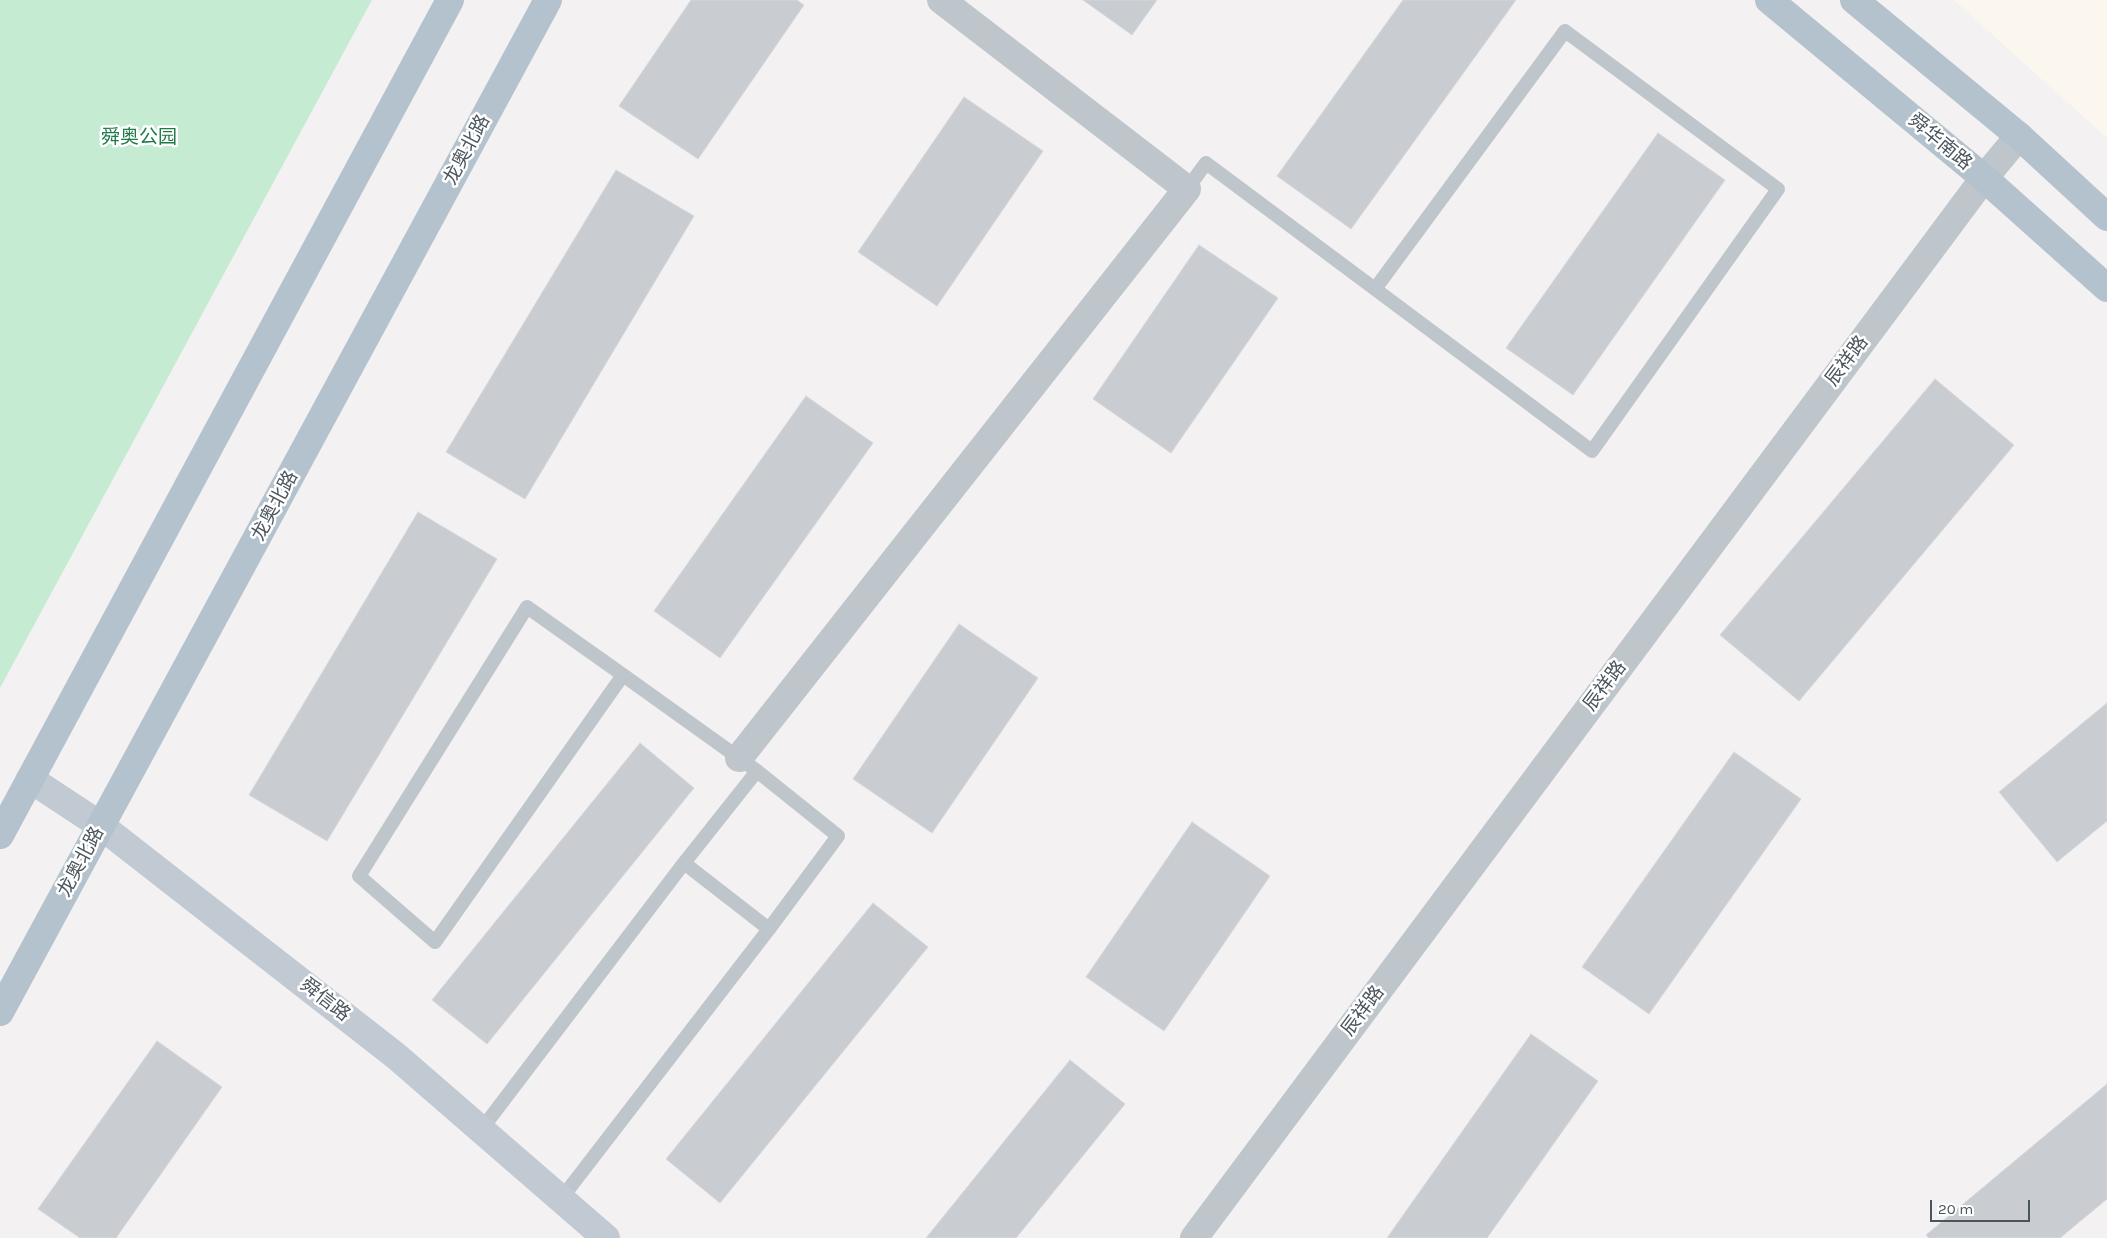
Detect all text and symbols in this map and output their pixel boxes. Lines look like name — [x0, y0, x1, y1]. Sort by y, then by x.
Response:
street label: 舜华南路 — [1904, 109, 1976, 175]
street label: 龙奥北路 — [439, 111, 495, 189]
park label: 舜奥公园 — [101, 127, 177, 149]
street label: 辰祥路 — [1821, 331, 1873, 391]
street label: 龙奥北路 — [247, 467, 303, 545]
street label: 辰祥路 — [1579, 656, 1631, 716]
street label: 龙奥北路 — [53, 823, 109, 901]
street label: 舜信路 — [296, 973, 354, 1027]
street label: 辰祥路 — [1337, 981, 1389, 1041]
scale bar — [1932, 1190, 2032, 1222]
text: 20 m — [1938, 1200, 1973, 1218]

